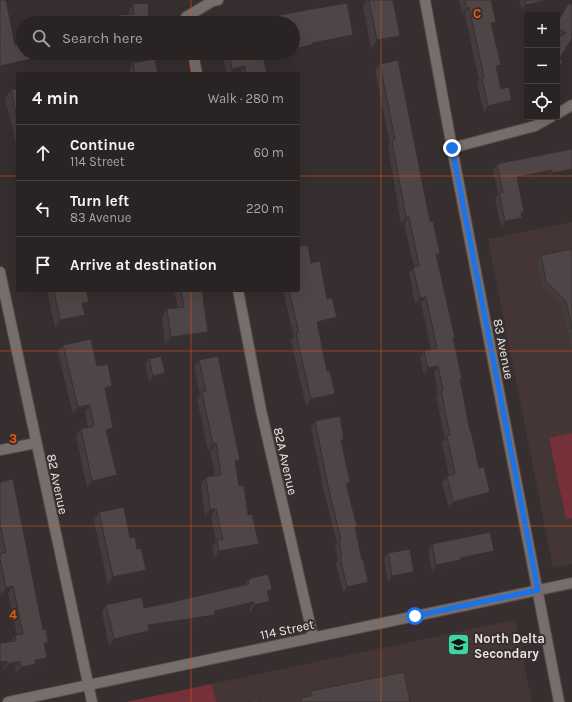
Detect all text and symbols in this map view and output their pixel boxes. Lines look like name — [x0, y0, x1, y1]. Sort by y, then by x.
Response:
text: C — [473, 6, 481, 21]
map controls — [524, 12, 560, 120]
button: + — [524, 12, 560, 48]
search box — [16, 16, 300, 60]
icon: search — [30, 27, 52, 49]
text: Search here — [62, 29, 143, 47]
button: − — [524, 48, 560, 84]
button: locate — [524, 84, 560, 120]
text: 4 min — [32, 88, 79, 108]
text: Walk · 280 m — [208, 91, 284, 106]
text: Continue — [70, 136, 135, 154]
route end — [443, 139, 461, 157]
icon: ahead — [32, 142, 54, 164]
text: 60 m — [254, 145, 284, 160]
text: 114 Street — [70, 154, 125, 169]
text: Turn left — [70, 192, 129, 210]
icon: left — [32, 198, 54, 220]
text: 220 m — [246, 201, 284, 216]
text: 83 Avenue — [70, 210, 132, 225]
icon: arrive — [32, 254, 54, 276]
text: Arrive at destination — [70, 256, 217, 274]
street label: 83 Avenue — [490, 317, 517, 381]
street label: 82A Avenue — [270, 426, 301, 497]
text: 3 — [9, 431, 17, 446]
street label: 82 Avenue — [44, 453, 71, 516]
text: 4 — [9, 607, 17, 622]
route start — [406, 607, 424, 625]
street label: 114 Street — [259, 616, 315, 643]
place label: North Delta Secondary — [474, 631, 545, 661]
school or university icon: North Delta Secondary — [445, 632, 471, 658]

